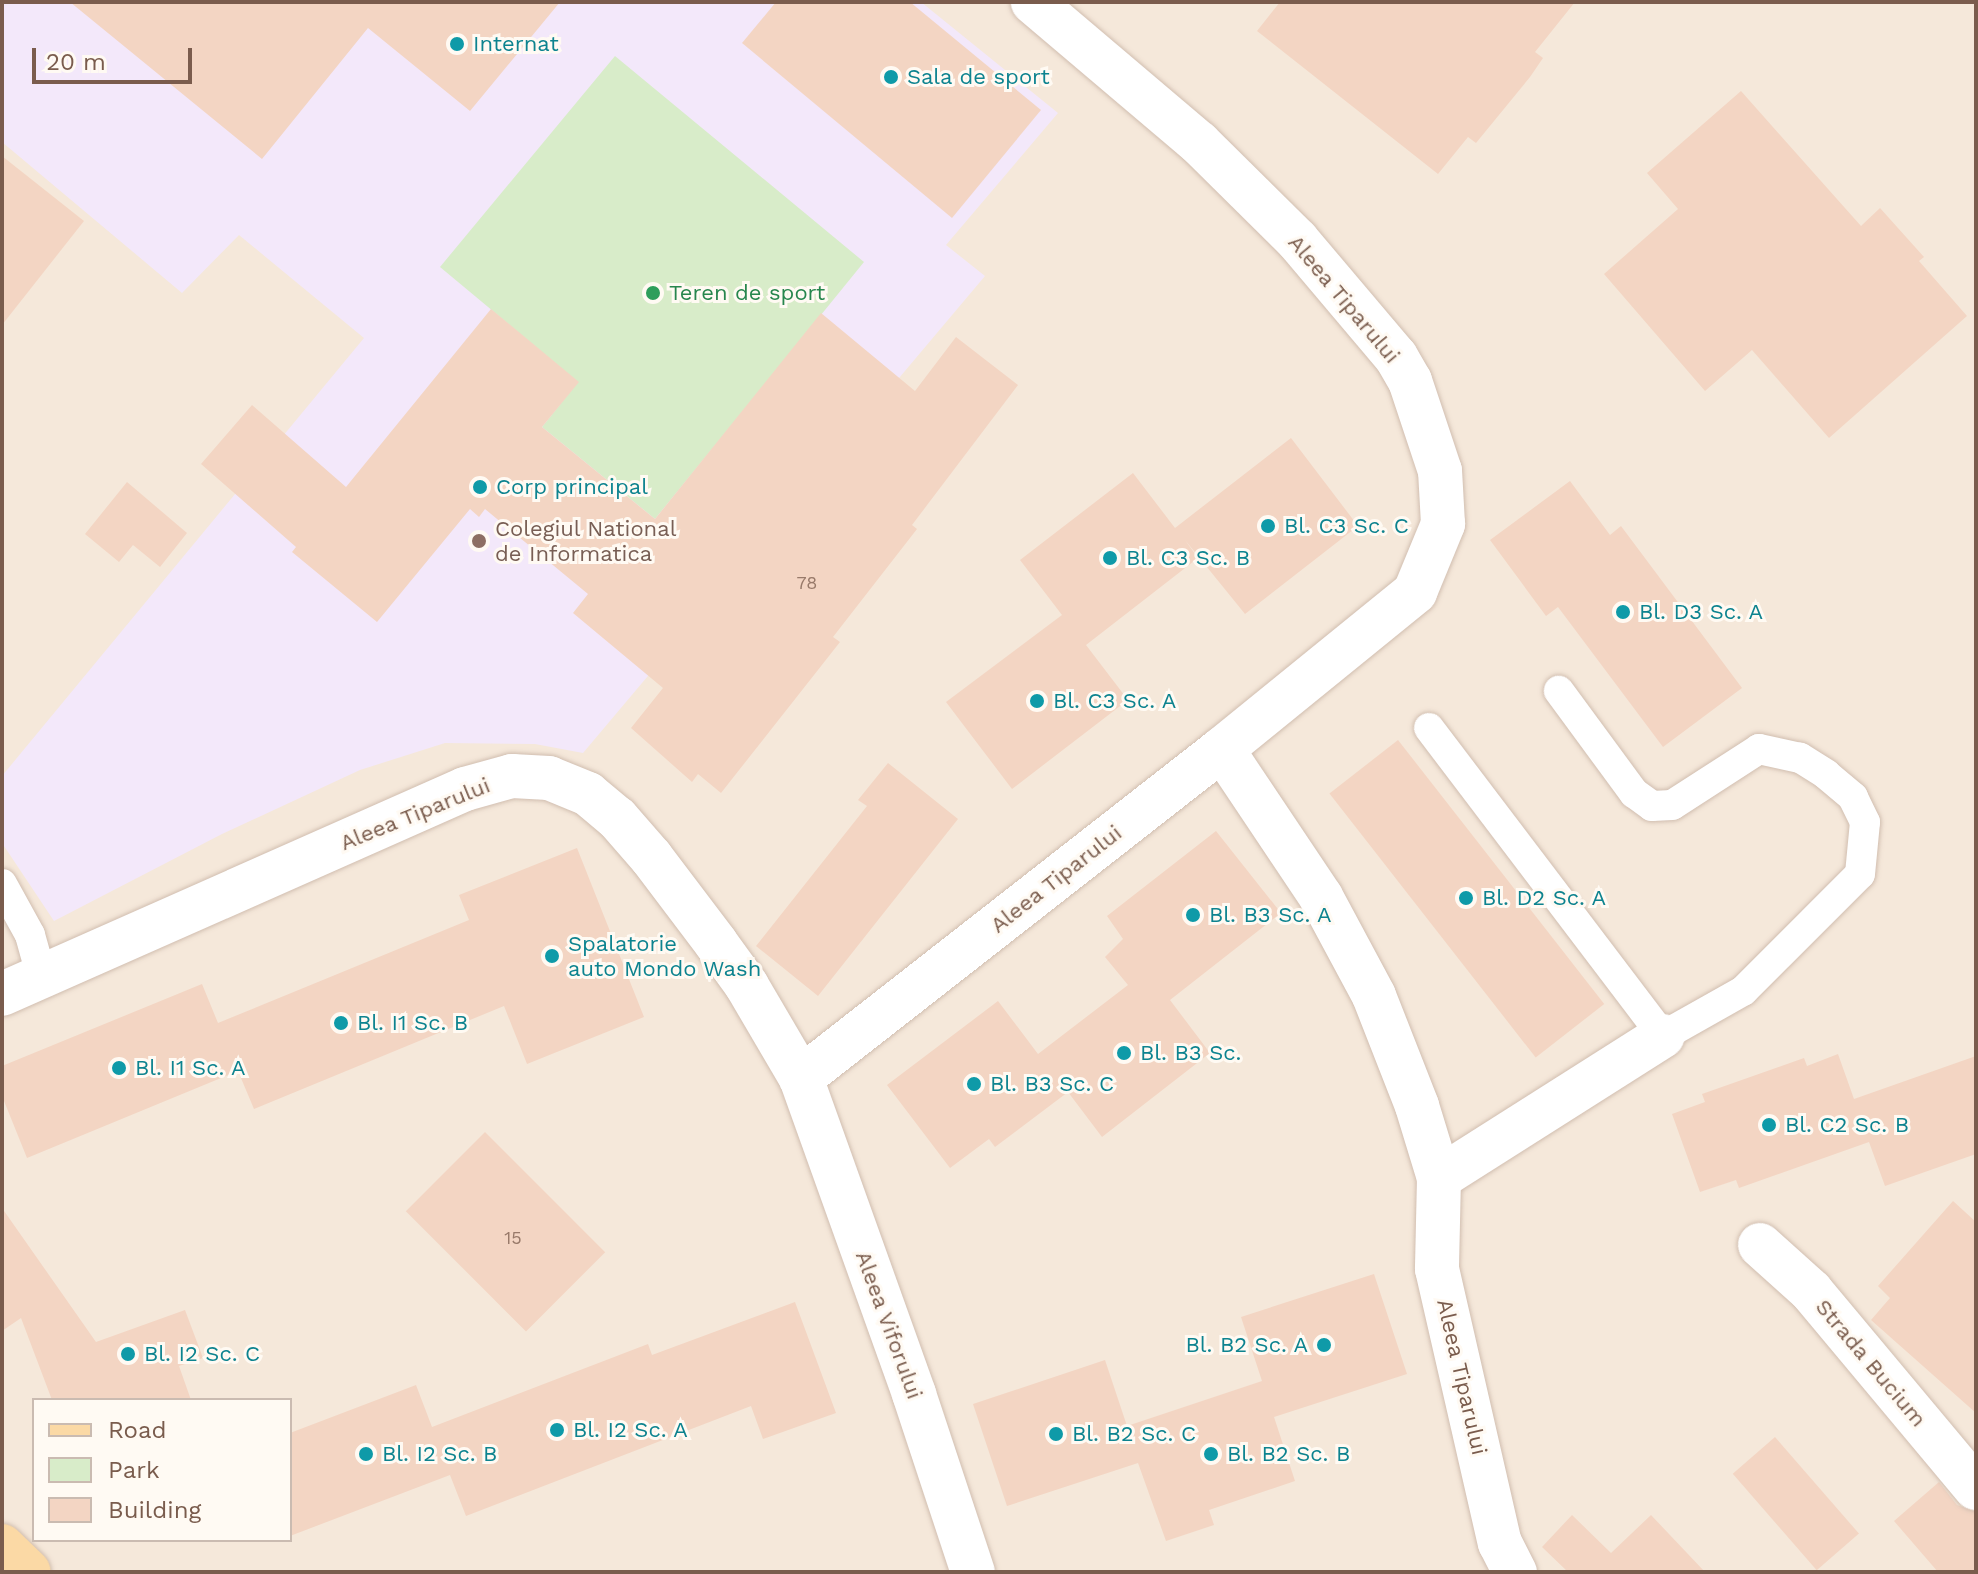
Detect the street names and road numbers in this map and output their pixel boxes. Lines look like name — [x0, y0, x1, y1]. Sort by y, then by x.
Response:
street label: Aleea Tiparului — [1282, 229, 1406, 369]
street label: Aleea Tiparului — [336, 772, 494, 856]
street label: Aleea Tiparului — [985, 819, 1127, 939]
street label: Aleea Viforului — [850, 1247, 928, 1403]
street label: Strada Bucium — [1810, 1294, 1932, 1432]
street label: Aleea Tiparului — [1431, 1296, 1493, 1458]

